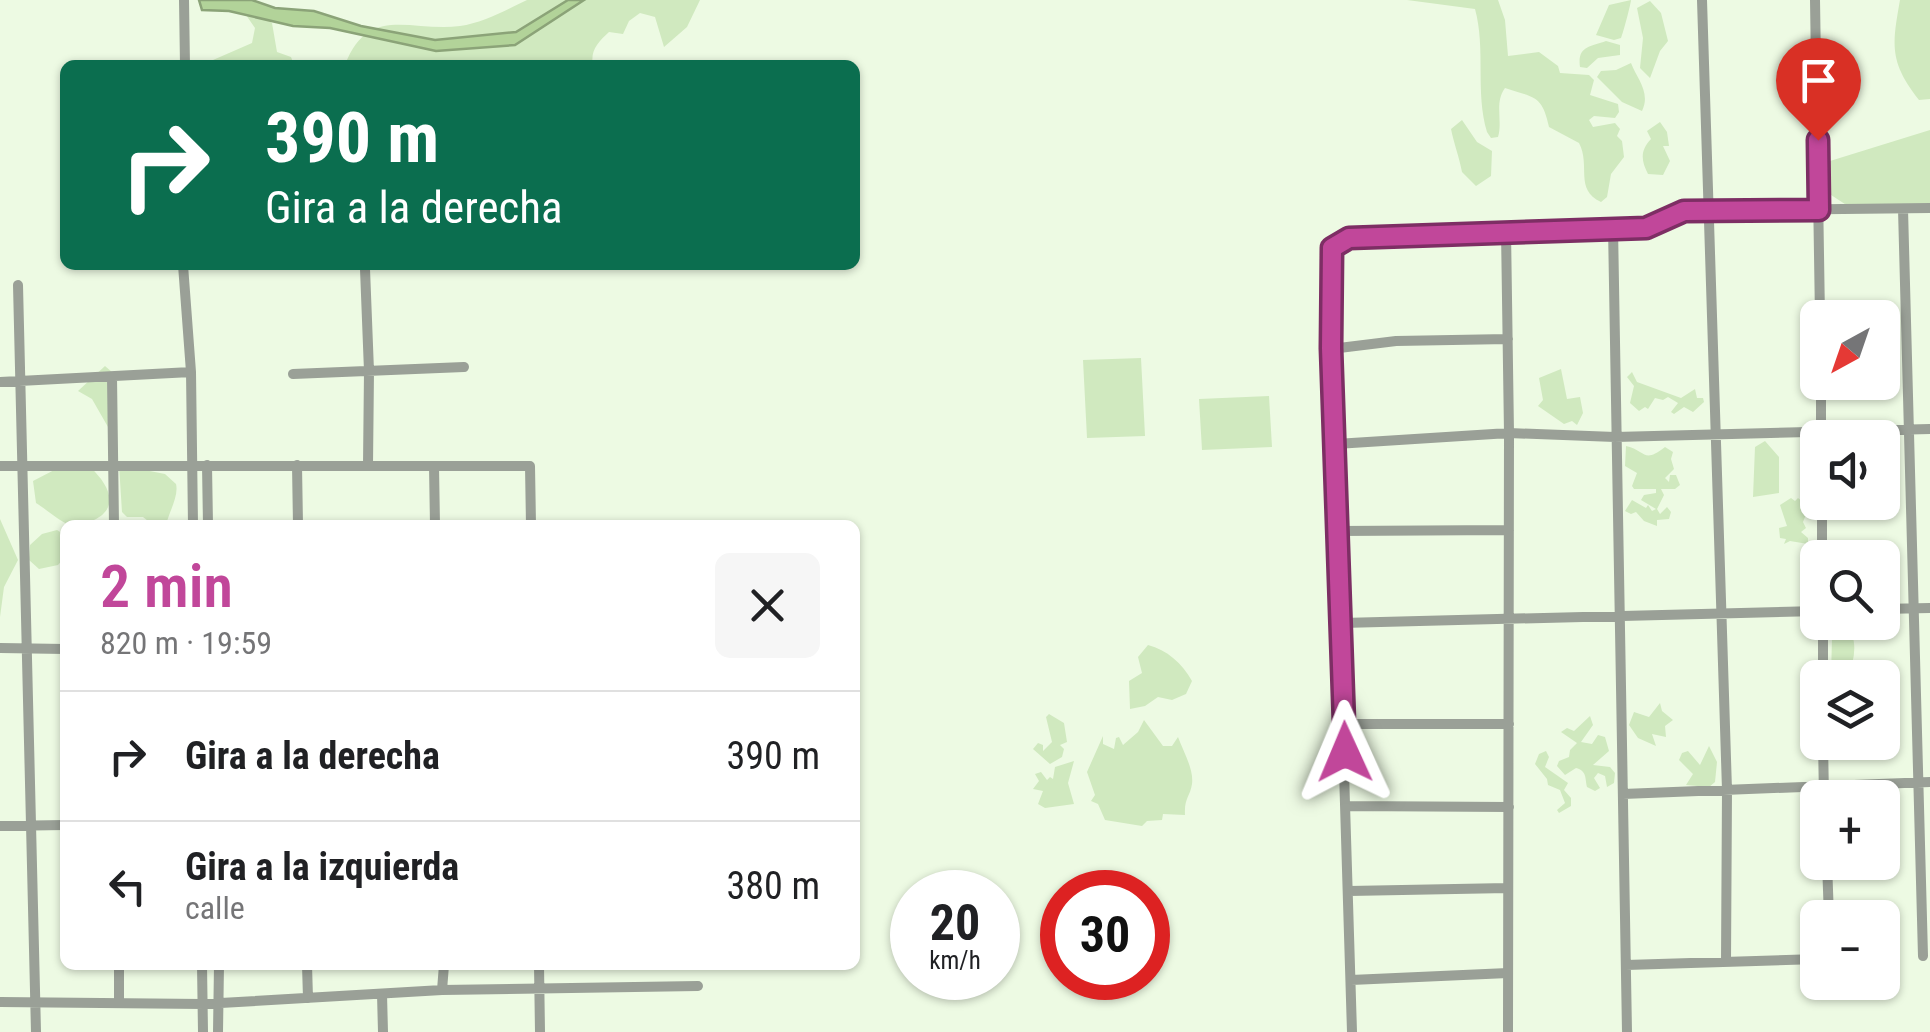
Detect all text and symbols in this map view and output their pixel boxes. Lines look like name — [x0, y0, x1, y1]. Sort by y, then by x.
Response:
pin — [1776, 38, 1861, 141]
icon: arrive — [1791, 53, 1846, 108]
text: 390 m — [265, 97, 439, 179]
icon: right — [100, 100, 230, 230]
text: Gira a la derecha — [265, 181, 563, 234]
north arrow — [1800, 300, 1900, 400]
map controls — [1800, 300, 1900, 1000]
button: sound — [1800, 420, 1900, 520]
button: search — [1800, 540, 1900, 640]
text: 2 min — [100, 551, 233, 622]
button: close — [715, 553, 820, 658]
text: 820 m · 19:59 — [100, 624, 272, 662]
button: layers — [1800, 660, 1900, 760]
position arrow — [1293, 700, 1397, 804]
icon: right — [100, 729, 155, 784]
text: Gira a la derecha — [185, 734, 440, 778]
text: 390 m — [726, 734, 820, 778]
button: + — [1800, 780, 1900, 880]
text: Gira a la izquierda — [185, 845, 459, 889]
icon: left — [100, 859, 155, 914]
text: 380 m — [726, 864, 820, 908]
speed limit sign: 30 — [1040, 870, 1170, 1000]
text: calle — [185, 889, 245, 927]
text: 20 — [930, 894, 980, 952]
button: − — [1800, 900, 1900, 1000]
text: km/h — [929, 946, 981, 975]

